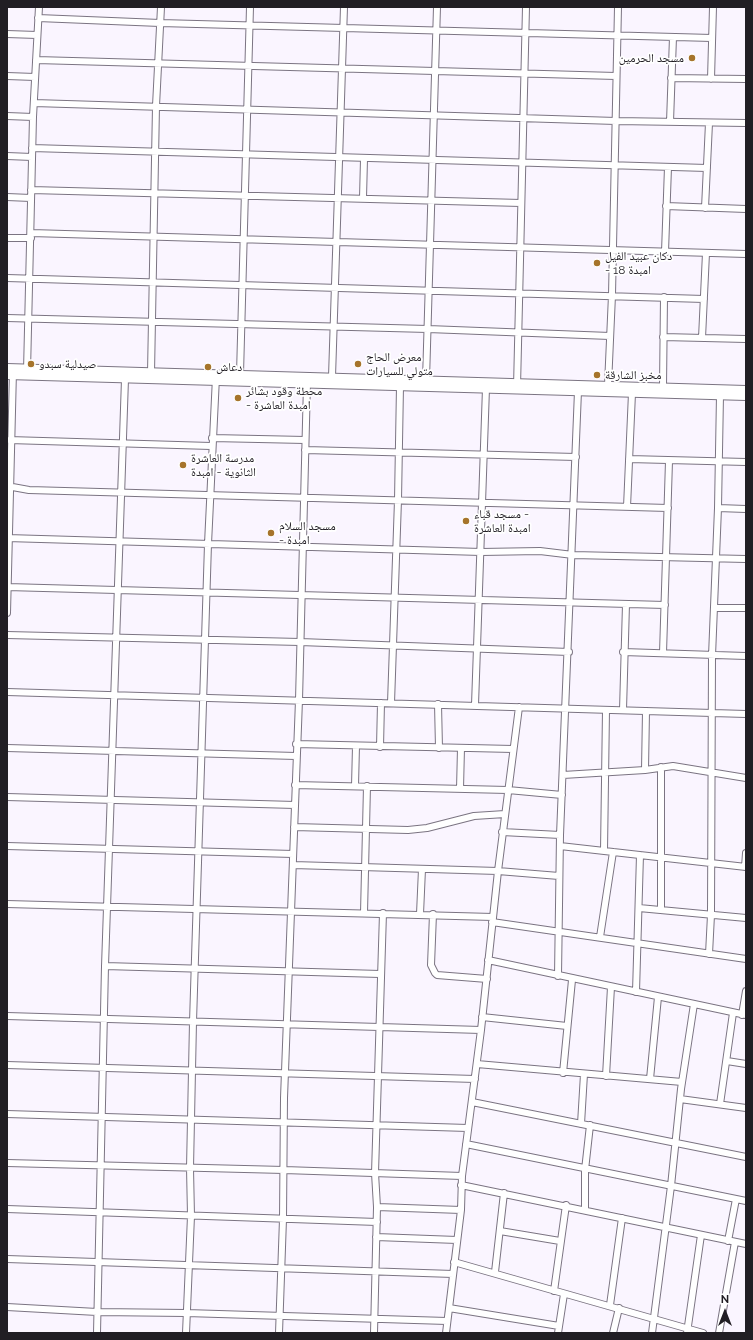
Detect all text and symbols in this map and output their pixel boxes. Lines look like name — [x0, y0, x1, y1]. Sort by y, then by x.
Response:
place label: مسجد الحرمين — [619, 51, 684, 65]
marker: مسجد الحرمين — [687, 53, 697, 63]
place label: دكان عبيد الفيل - امبدة 18 — [605, 249, 672, 277]
marker: دكان عبيد الفيل - امبدة 18 — [592, 258, 602, 268]
place label: معرض الحاج متولي للسيارات — [366, 350, 433, 378]
place label: صيدلية سبدو — [39, 357, 96, 371]
marker: صيدلية سبدو — [26, 359, 36, 369]
marker: معرض الحاج متولي للسيارات — [353, 359, 363, 369]
place label: دعاش — [216, 360, 242, 374]
marker: دعاش — [203, 362, 213, 372]
place label: مخبز الشارقة — [605, 368, 661, 382]
marker: مخبز الشارقة — [592, 370, 602, 380]
place label: محطة وقود بشائر - امبدة العاشرة — [246, 384, 322, 412]
marker: محطة وقود بشائر - امبدة العاشرة — [233, 393, 243, 403]
place label: مدرسة العاشرة الثانوية - امبدة — [191, 451, 256, 479]
marker: مدرسة العاشرة الثانوية - امبدة — [178, 460, 188, 470]
place label: مسجد قباء - امبدة العاشرة — [474, 507, 531, 535]
marker: مسجد قباء - امبدة العاشرة — [461, 516, 471, 526]
place label: مسجد السلام - امبدة — [279, 519, 336, 547]
marker: مسجد السلام - امبدة — [266, 528, 276, 538]
north arrow — [705, 1292, 745, 1332]
text: N — [721, 1293, 729, 1306]

